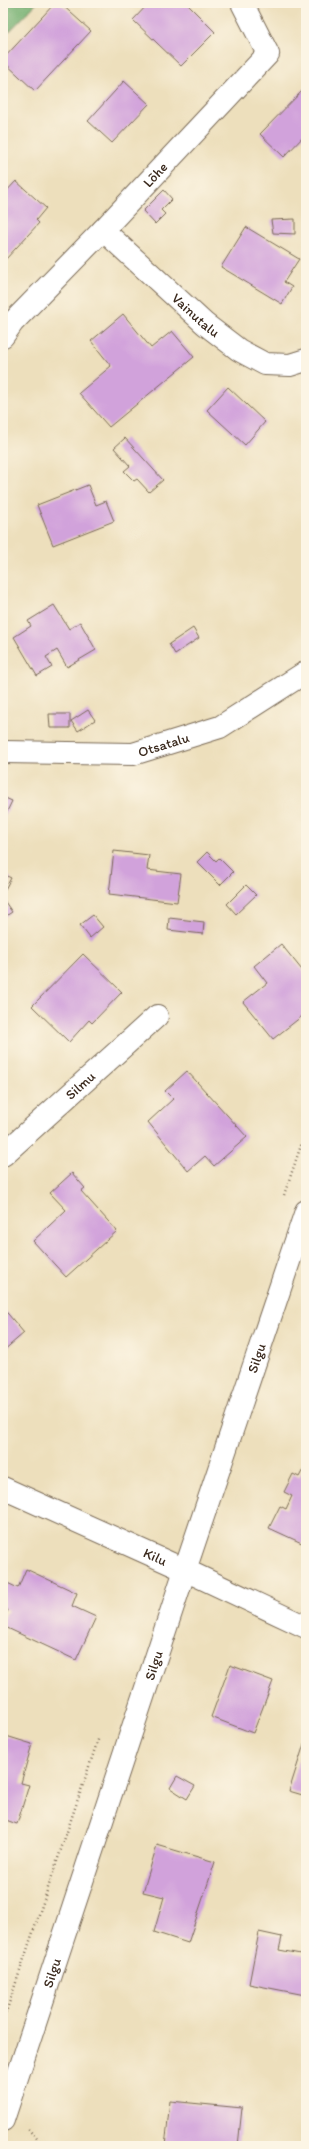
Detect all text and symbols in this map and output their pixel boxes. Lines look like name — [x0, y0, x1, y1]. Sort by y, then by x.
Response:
street label: Lõhe — [139, 158, 171, 191]
street label: Vainutalu — [168, 289, 224, 341]
street label: Otsatalu — [136, 729, 192, 760]
street label: Silmu — [62, 1067, 99, 1103]
street label: Silgu — [244, 1341, 269, 1375]
street label: Kilu — [141, 1544, 170, 1569]
street label: Silgu — [141, 1648, 166, 1682]
street label: Silgu — [39, 1956, 65, 1990]

